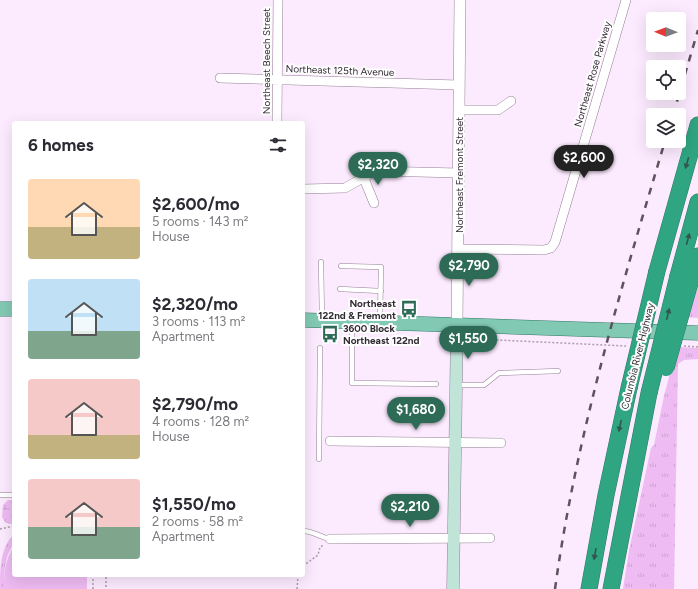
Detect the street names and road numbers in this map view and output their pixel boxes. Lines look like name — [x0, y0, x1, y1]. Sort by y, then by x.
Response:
street label: Northeast Beech Street — [260, 8, 273, 114]
street label: Northeast Rose Parkway — [571, 19, 614, 129]
street label: Northeast 125th Avenue — [285, 62, 395, 79]
street label: Northeast Fremont Street — [453, 117, 466, 233]
street label: Columbia River Highway — [618, 301, 657, 411]

